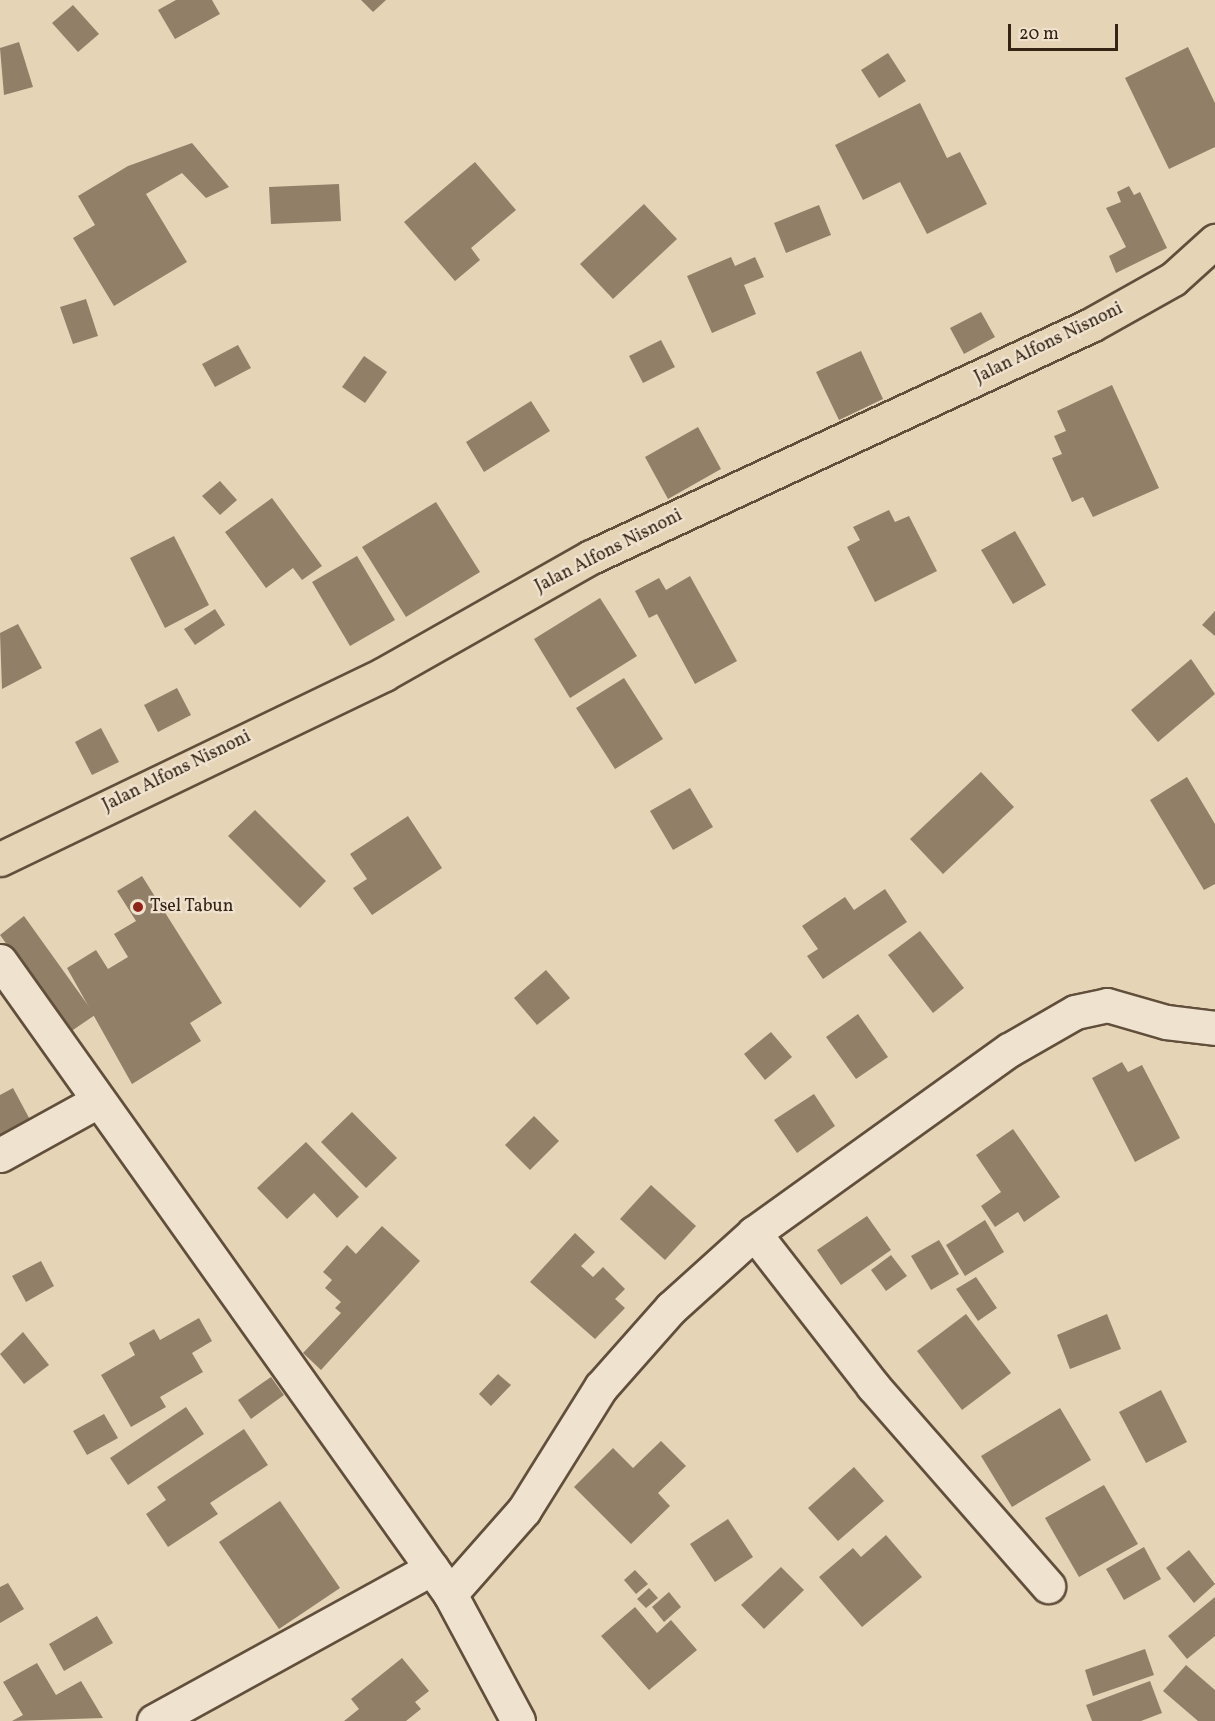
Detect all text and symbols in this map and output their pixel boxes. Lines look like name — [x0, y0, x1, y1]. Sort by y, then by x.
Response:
scale bar — [1011, 12, 1120, 50]
text: 20 m — [1019, 22, 1059, 47]
street label: Jalan Alfons Nisnoni — [971, 299, 1127, 389]
street label: Jalan Alfons Nisnoni — [532, 506, 686, 598]
street label: Jalan Alfons Nisnoni — [99, 727, 255, 817]
place label: Tsel Tabun — [150, 896, 234, 918]
marker: Tsel Tabun — [131, 900, 145, 914]

